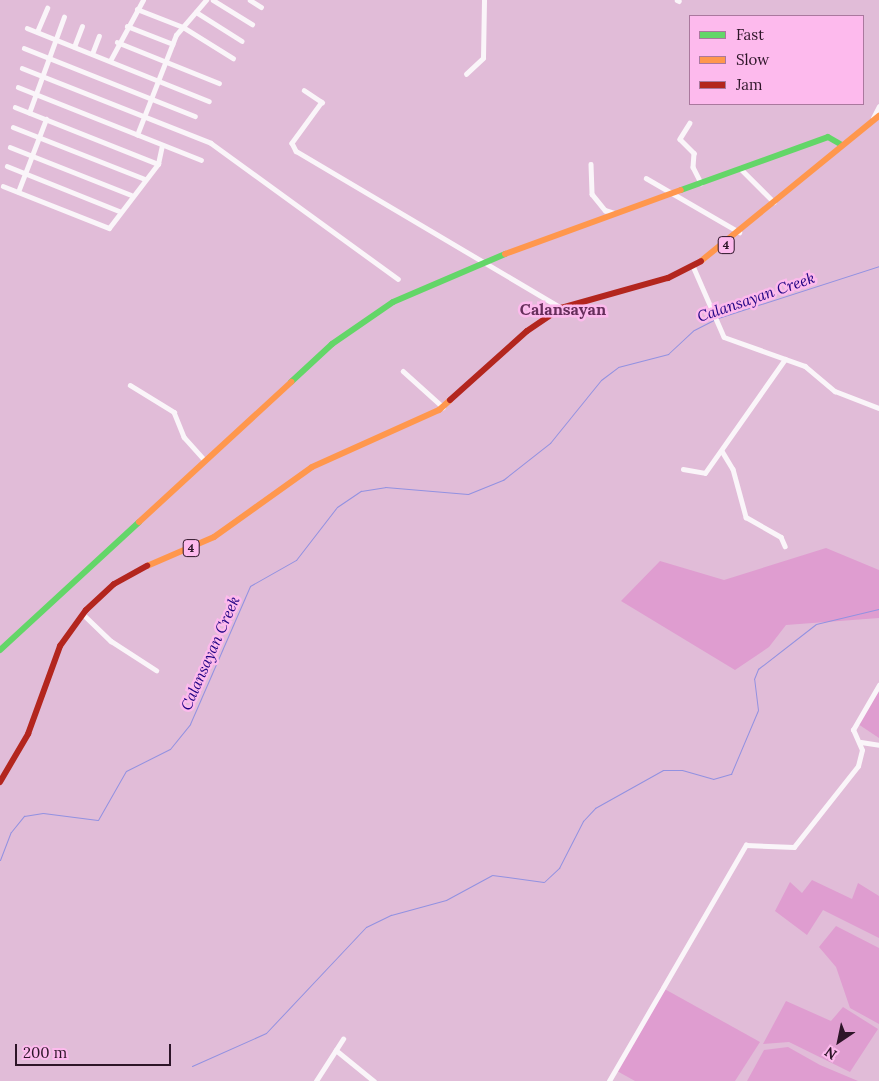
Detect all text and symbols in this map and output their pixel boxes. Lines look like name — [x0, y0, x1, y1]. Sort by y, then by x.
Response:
legend — [689, 15, 864, 105]
text: Fast — [736, 25, 764, 44]
text: Slow — [736, 50, 769, 69]
text: Jam — [736, 75, 763, 94]
road number: 4 — [717, 236, 735, 254]
water label: Calansayan Creek — [695, 268, 817, 326]
district label: Calansayan — [520, 299, 606, 319]
road number: 4 — [182, 538, 200, 558]
water label: Calansayan Creek — [177, 593, 243, 713]
north arrow — [814, 1016, 864, 1066]
scale bar — [18, 1034, 174, 1066]
text: 200 m — [23, 1043, 67, 1062]
text: N — [821, 1043, 840, 1064]

